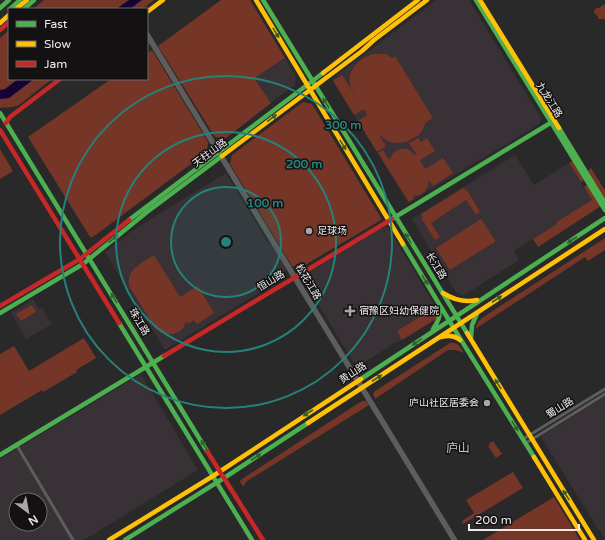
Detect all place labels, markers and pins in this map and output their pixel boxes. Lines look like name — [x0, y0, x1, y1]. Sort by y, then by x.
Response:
place label: 足球场 — [317, 225, 347, 237]
marker: 足球场 — [304, 226, 314, 236]
centre of rings — [219, 235, 233, 249]
marker: 宿豫区妇幼保健院 — [344, 305, 356, 317]
place label: 宿豫区妇幼保健院 — [359, 305, 439, 317]
place label: 庐山社区居委会 — [409, 397, 479, 409]
marker: 庐山社区居委会 — [482, 398, 492, 408]

